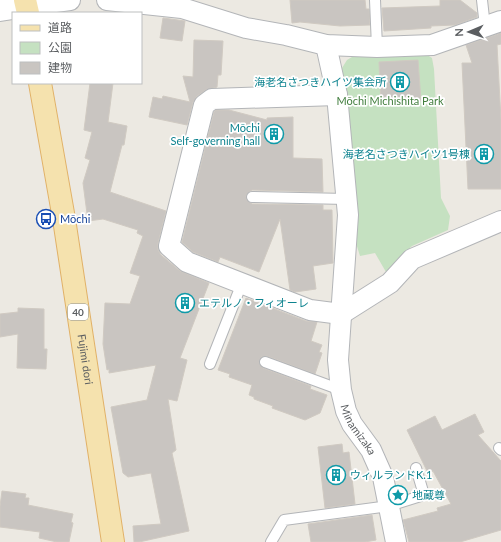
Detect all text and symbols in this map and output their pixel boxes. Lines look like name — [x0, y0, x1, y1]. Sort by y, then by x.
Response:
legend — [12, 12, 142, 84]
north arrow — [449, 12, 489, 52]
text: 道路 — [48, 20, 72, 35]
text: N — [452, 28, 465, 37]
text: 公園 — [48, 40, 72, 55]
text: 建物 — [48, 60, 72, 75]
building icon: 海老名さつきハイツ集会所 — [389, 71, 411, 93]
place label: 海老名さつきハイツ集会所 — [254, 75, 387, 88]
park label: Mōchi Michishita Park — [336, 94, 444, 107]
place label: Mōchi Self-governing hall — [171, 121, 260, 147]
building icon: Mōchi Self-governing hall — [263, 123, 285, 145]
building icon: 海老名さつきハイツ1号棟 — [473, 143, 495, 165]
place label: 海老名さつきハイツ1号棟 — [343, 147, 470, 160]
bus stop icon: Mōchi — [35, 208, 57, 230]
place label: Mōchi — [60, 212, 91, 225]
building icon: エテルノ・フィオーレ — [174, 292, 196, 314]
place label: エテルノ・フィオーレ — [199, 296, 309, 309]
road number: 40 — [68, 304, 88, 320]
street label: Fujimi dori — [76, 333, 96, 386]
street label: Minamizaka — [339, 403, 379, 457]
building icon: ウィルランドK.1 — [325, 464, 347, 486]
place label: ウィルランドK.1 — [350, 468, 432, 481]
place icon: 地蔵尊 — [387, 484, 409, 506]
place label: 地蔵尊 — [412, 488, 445, 501]

